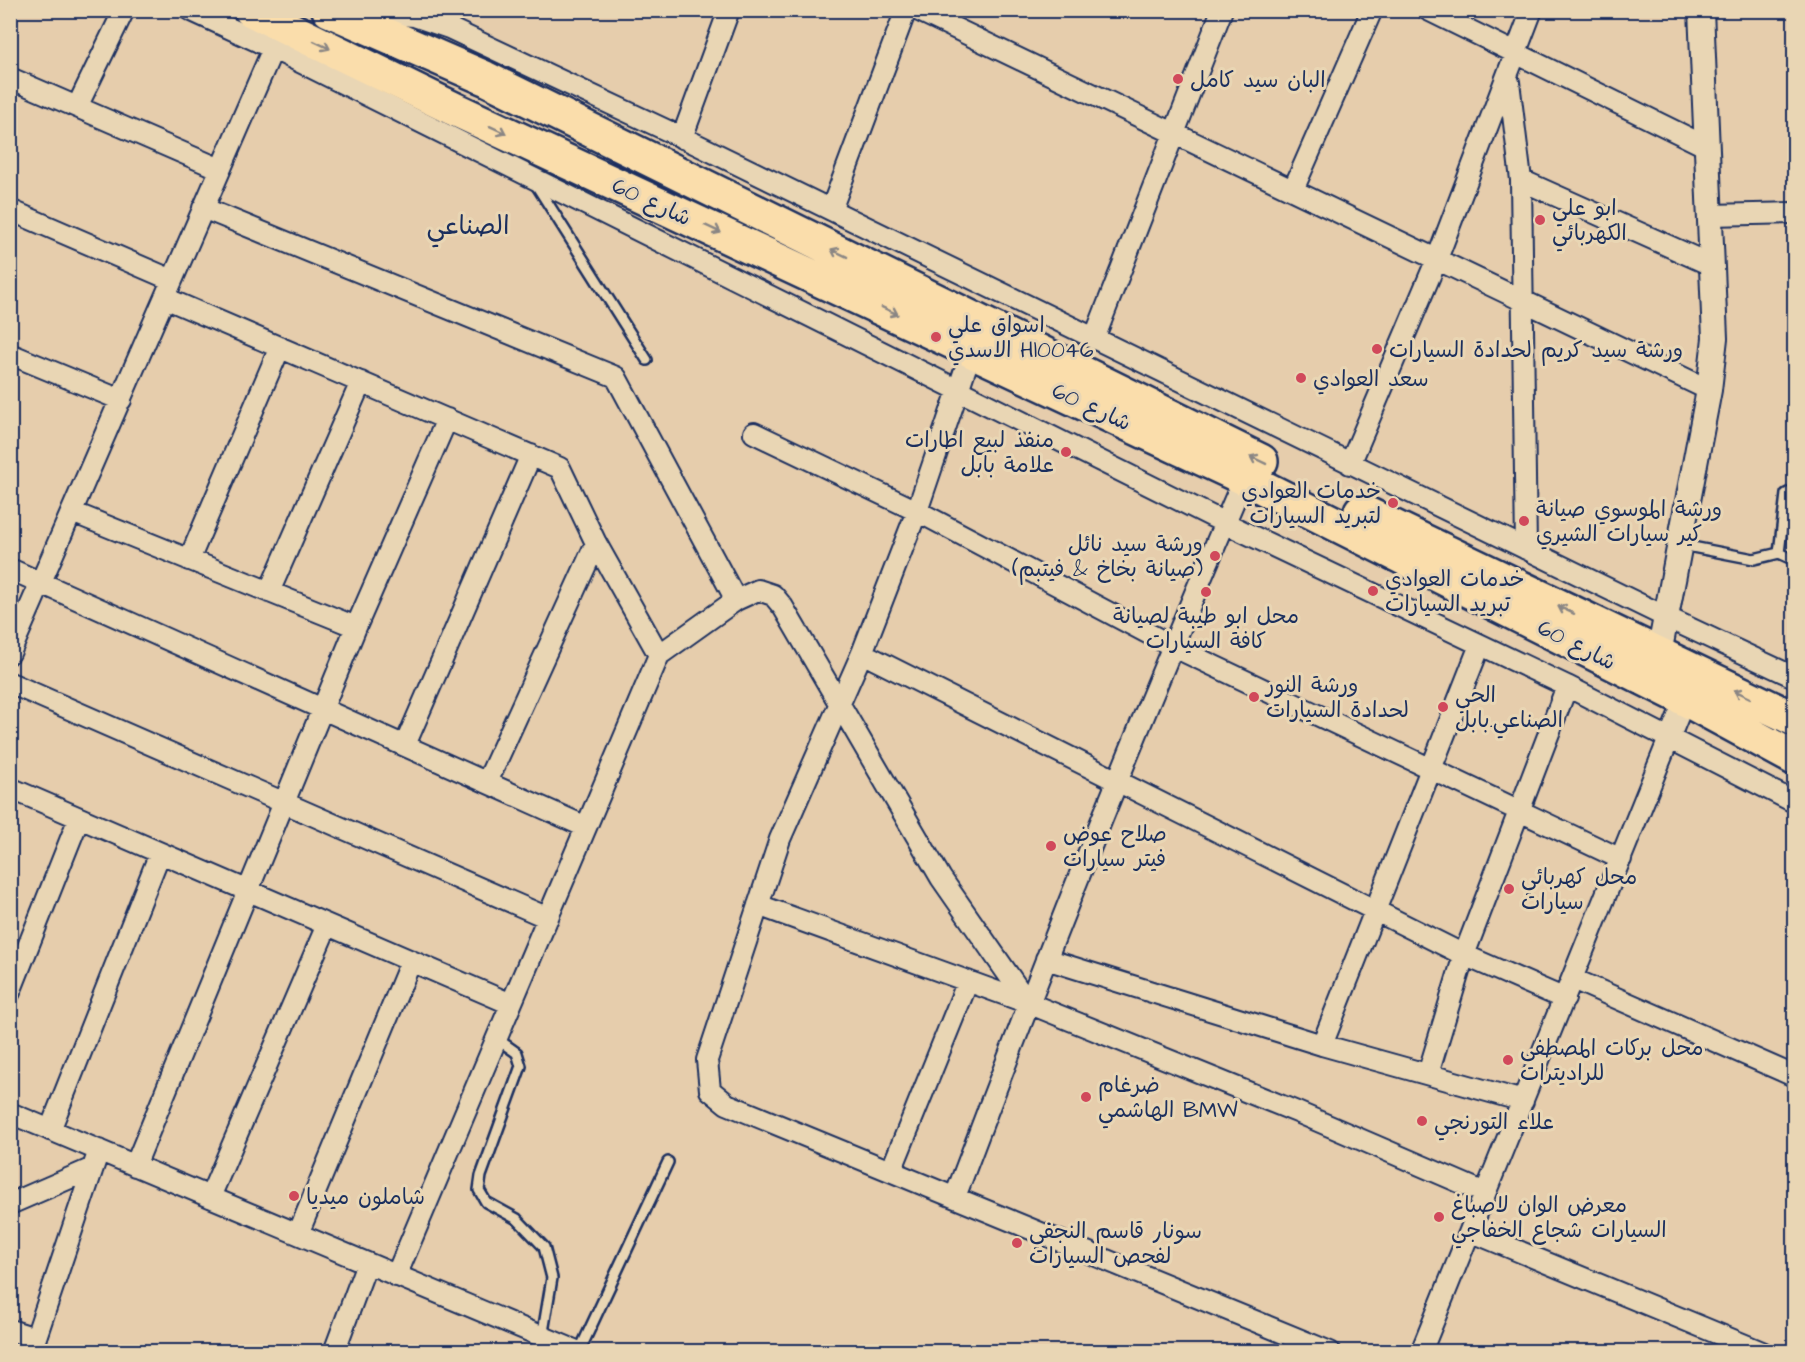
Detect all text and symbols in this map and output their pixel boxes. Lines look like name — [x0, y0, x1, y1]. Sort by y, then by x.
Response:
one-way arrow — [313, 40, 331, 52]
place label: البان سيد كامل — [1190, 65, 1326, 96]
marker: البان سيد كامل — [1171, 72, 1185, 86]
one-way arrow — [489, 124, 507, 136]
street label: شارع 60 — [607, 171, 696, 234]
place label: ابو علي الكهربائي — [1552, 193, 1627, 252]
district label: الصناعي — [426, 208, 510, 248]
marker: ابو علي الكهربائي — [1533, 213, 1547, 227]
one-way arrow — [704, 224, 722, 236]
one-way arrow — [830, 246, 848, 258]
one-way arrow — [881, 306, 899, 317]
place label: اسواق علي الاسدي Hl0046 — [948, 310, 1094, 366]
marker: اسواق علي الاسدي Hl0046 — [929, 330, 943, 344]
place label: ورشة سيد كريم لحدادة السيارات — [1389, 335, 1683, 366]
marker: ورشة سيد كريم لحدادة السيارات — [1370, 342, 1384, 356]
place label: سعد العوادي — [1313, 364, 1429, 395]
marker: سعد العوادي — [1294, 371, 1308, 385]
street label: شارع 60 — [1047, 376, 1136, 439]
place label: منفذ لبيع اطارات علامة بابل — [905, 425, 1054, 481]
marker: منفذ لبيع اطارات علامة بابل — [1059, 445, 1073, 459]
one-way arrow — [1250, 453, 1268, 465]
place label: خدمات العوادي لتبريد السيارات — [1241, 476, 1381, 532]
place label: ورشة الموسوي صيانة كير سيارات الشيري — [1536, 494, 1722, 550]
marker: خدمات العوادي لتبريد السيارات — [1386, 496, 1400, 510]
marker: ورشة الموسوي صيانة كير سيارات الشيري — [1517, 514, 1531, 528]
place label: ورشة سيد نائل (صيانة بخاخ & فيتبم) — [1012, 529, 1203, 585]
marker: ورشة سيد نائل (صيانة بخاخ & فيتبم) — [1208, 549, 1222, 563]
place label: خدمات العوادي تبريد السيارات — [1385, 564, 1525, 620]
marker: خدمات العوادي تبريد السيارات — [1366, 584, 1380, 598]
marker: محل ابو طيبة لصيانة كافة السيارات — [1199, 585, 1213, 599]
place label: محل ابو طيبة لصيانة كافة السيارات — [1113, 601, 1299, 657]
one-way arrow — [1557, 603, 1575, 615]
street label: شارع 60 — [1532, 612, 1621, 678]
place label: ورشة النور لحدادة السيارات — [1264, 670, 1409, 726]
place label: الحي الصناعي.بابل — [1455, 680, 1563, 739]
one-way arrow — [1733, 687, 1751, 699]
marker: ورشة النور لحدادة السيارات — [1247, 690, 1261, 704]
marker: الحي الصناعي.بابل — [1436, 700, 1450, 714]
place label: صلاح عوض فيتر سيارات — [1063, 819, 1167, 875]
marker: صلاح عوض فيتر سيارات — [1044, 839, 1058, 853]
place label: محل كهربائي سيارات — [1521, 862, 1637, 918]
marker: محل كهربائي سيارات — [1502, 882, 1516, 896]
place label: محل بركات المصطفى للراديترات — [1520, 1033, 1704, 1089]
marker: محل بركات المصطفى للراديترات — [1501, 1053, 1515, 1067]
place label: ضرغام الهاشمي BMW — [1098, 1070, 1238, 1129]
marker: ضرغام الهاشمي BMW — [1079, 1090, 1093, 1104]
place label: علاء التورنجي — [1434, 1107, 1554, 1141]
marker: علاء التورنجي — [1415, 1114, 1429, 1128]
place label: شاملون ميديا — [306, 1182, 425, 1213]
marker: شاملون ميديا — [287, 1189, 301, 1203]
place label: معرض الوان لاصباغ السيارات شجاع الخفاجي — [1451, 1190, 1667, 1249]
marker: معرض الوان لاصباغ السيارات شجاع الخفاجي — [1432, 1210, 1446, 1224]
place label: سونار قاسم النجفي لفحص السيارات — [1029, 1216, 1202, 1272]
marker: سونار قاسم النجفي لفحص السيارات — [1010, 1236, 1024, 1250]

